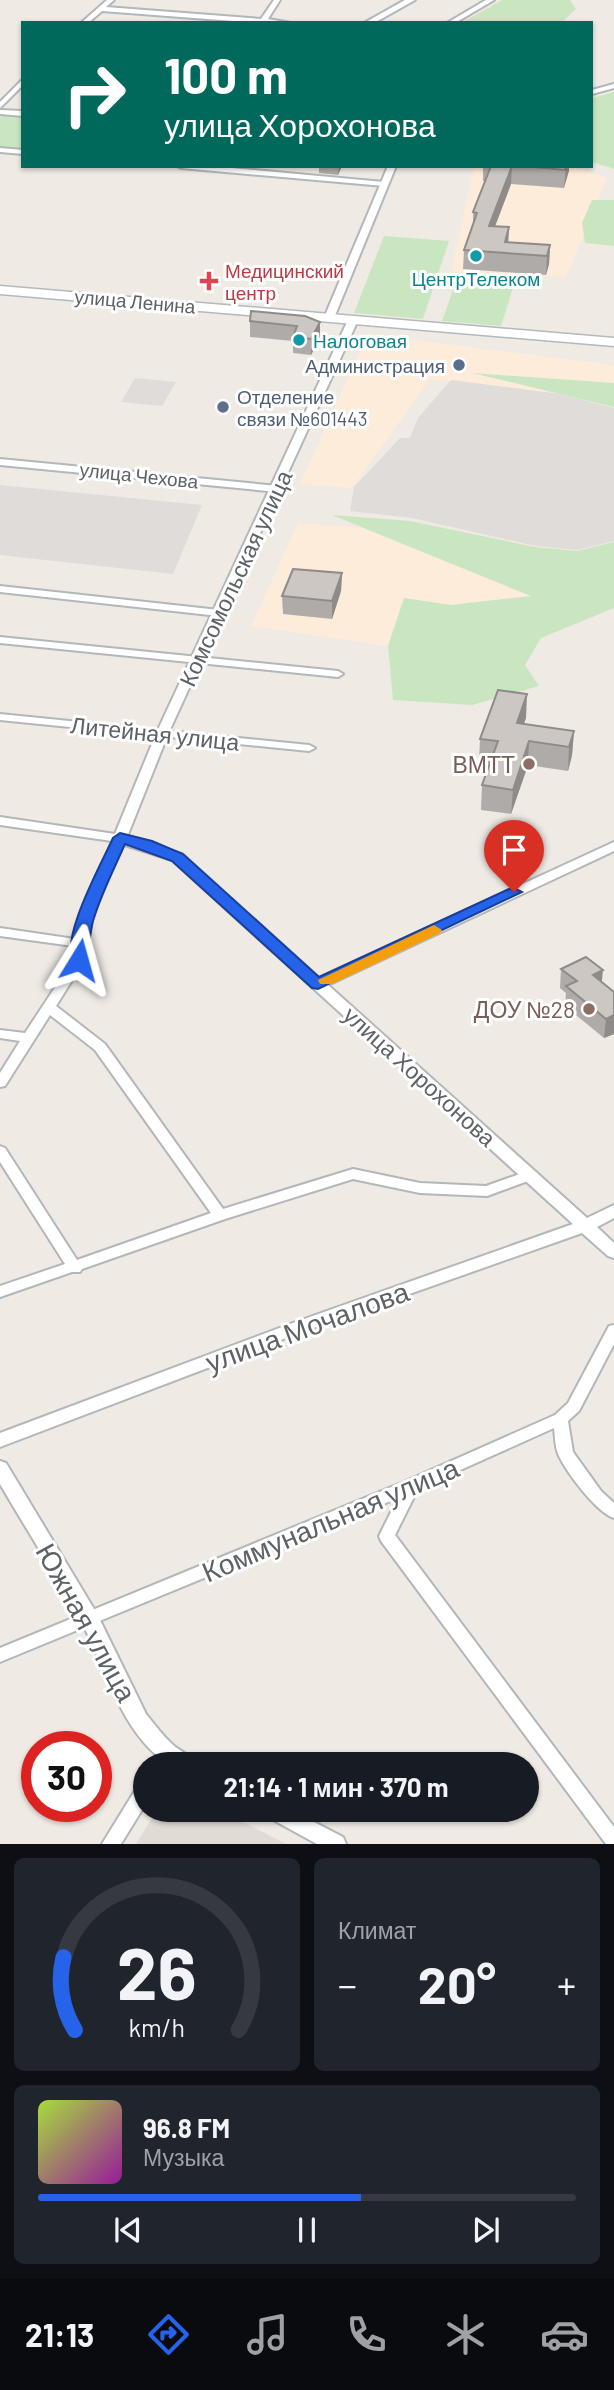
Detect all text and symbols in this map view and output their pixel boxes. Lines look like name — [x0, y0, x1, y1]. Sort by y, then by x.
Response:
text: 100 m — [164, 45, 288, 104]
icon: right — [49, 49, 140, 140]
text: улица Хорохонова — [164, 105, 436, 143]
marker: ЦентрТелеком — [468, 248, 484, 264]
place label: Медицинский центр — [225, 259, 344, 304]
place label: ЦентрТелеком — [412, 267, 540, 290]
marker: Медицинский центр — [199, 271, 219, 291]
street label: улица Ленина — [74, 284, 197, 318]
place label: Налоговая — [313, 329, 407, 352]
marker: Налоговая — [291, 332, 307, 348]
place label: Администрация — [305, 354, 445, 377]
marker: Администрация — [451, 357, 467, 373]
place label: Отделение связи №601443 — [237, 385, 368, 430]
marker: Отделение связи №601443 — [215, 399, 231, 415]
street label: улица Чехова — [79, 457, 200, 493]
street label: Комсомольская улица — [173, 465, 297, 690]
street label: Литейная улица — [69, 710, 241, 756]
place label: ВМТТ — [452, 750, 515, 778]
marker: ВМТТ — [521, 756, 537, 772]
pin — [484, 820, 544, 892]
icon: arrive — [495, 831, 533, 869]
position arrow — [42, 923, 116, 997]
place label: ДОУ №28 — [474, 995, 575, 1023]
street label: улица Хорохонова — [338, 1000, 502, 1152]
marker: ДОУ №28 — [581, 1001, 597, 1017]
street label: улица Мочалова — [201, 1273, 414, 1379]
street label: Коммунальная улица — [197, 1449, 464, 1588]
street label: Южная улица — [30, 1537, 145, 1707]
speed limit sign: 30 — [21, 1731, 112, 1822]
text: 21:14 · 1 мин · 370 m — [223, 1771, 449, 1802]
text: Климат — [338, 1916, 416, 1944]
text: 26 — [117, 1928, 197, 2016]
text: 20° — [418, 1952, 496, 2014]
text: − — [338, 1961, 357, 2007]
text: + — [557, 1961, 576, 2007]
text: km/h — [129, 2012, 185, 2042]
text: 96.8 FM — [143, 2112, 230, 2143]
text: Музыка — [143, 2143, 224, 2171]
icon: previous — [109, 2211, 147, 2249]
icon: pause — [288, 2211, 326, 2249]
icon: next — [467, 2211, 505, 2249]
icon: directions — [144, 2310, 193, 2359]
icon: music — [243, 2310, 292, 2359]
icon: phone — [342, 2310, 391, 2359]
icon: climate — [441, 2310, 490, 2359]
icon: car — [540, 2310, 589, 2359]
text: 21:13 — [25, 2315, 94, 2353]

